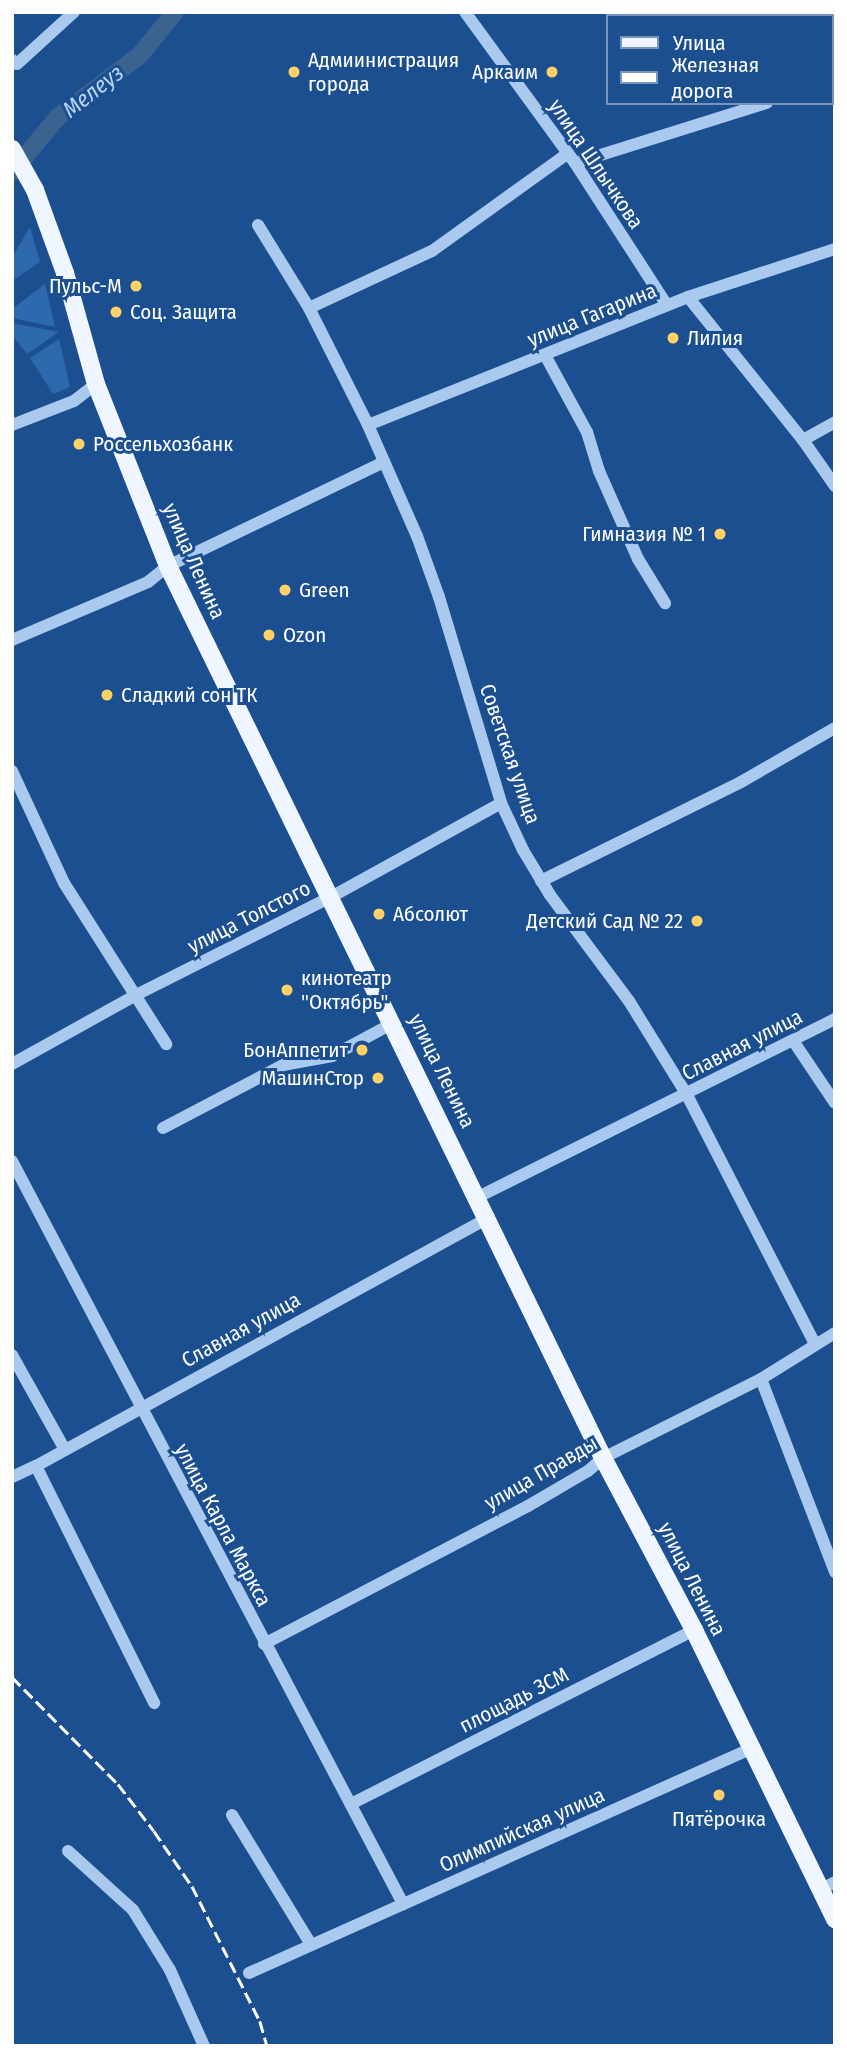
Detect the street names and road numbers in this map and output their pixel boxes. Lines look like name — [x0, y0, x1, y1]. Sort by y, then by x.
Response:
street label: улица Шлычкова — [543, 94, 649, 234]
street label: улица Гагарина — [524, 278, 660, 352]
street label: улица Ленина — [157, 499, 231, 623]
street label: Советская улица — [474, 681, 546, 827]
street label: улица Толстого — [183, 875, 315, 959]
street label: Славная улица — [678, 1004, 806, 1086]
street label: улица Ленина — [403, 1010, 481, 1132]
street label: Славная улица — [177, 1287, 305, 1373]
street label: улица Правды — [480, 1430, 602, 1516]
street label: улица Карла Маркса — [169, 1439, 277, 1611]
street label: улица Ленина — [653, 1518, 731, 1640]
street label: площадь ЗСМ — [455, 1662, 573, 1738]
street label: Олимпийская улица — [435, 1782, 609, 1878]

